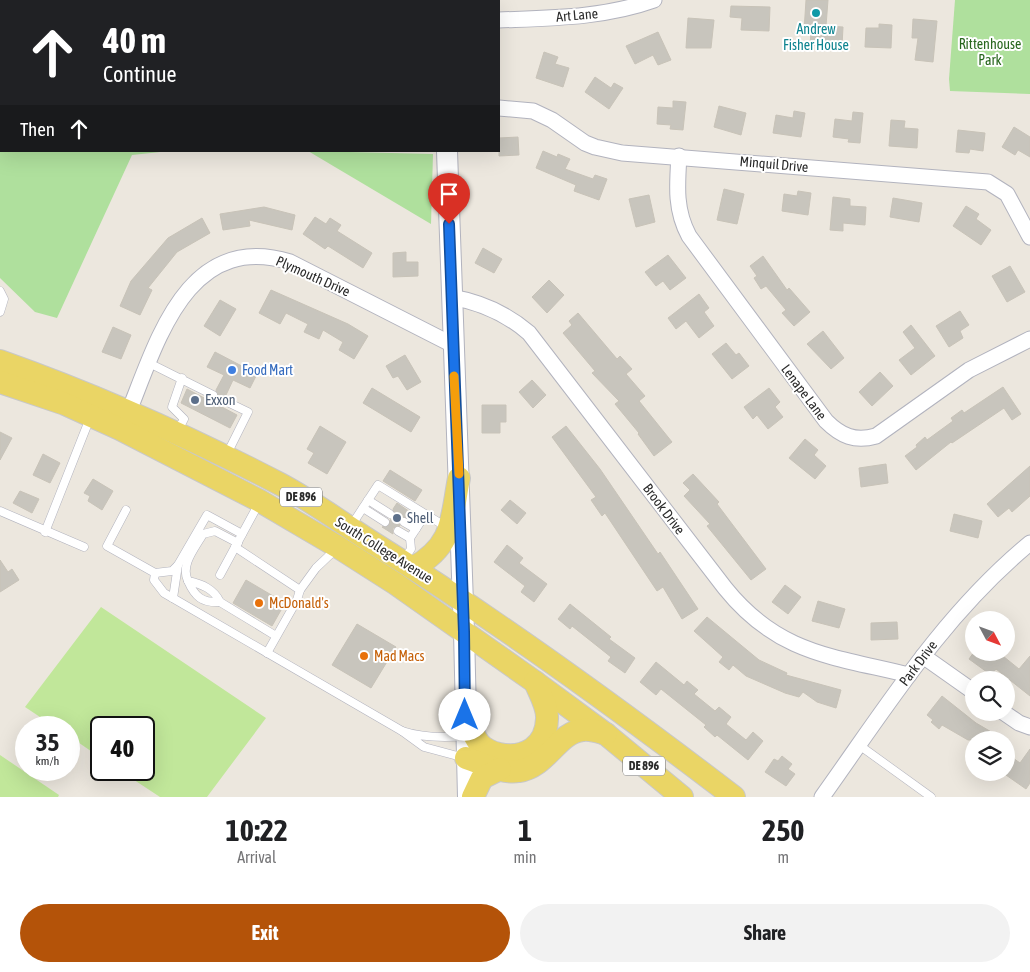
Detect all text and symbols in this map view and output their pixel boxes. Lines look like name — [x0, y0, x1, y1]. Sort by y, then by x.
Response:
street label: Art Lane — [555, 5, 599, 25]
marker: Andrew Fisher House — [810, 7, 822, 19]
icon: ahead — [20, 20, 85, 85]
text: 40 m — [103, 20, 166, 60]
place label: Andrew Fisher House — [783, 21, 849, 53]
park label: Rittenhouse Park — [959, 36, 1021, 68]
text: Continue — [103, 61, 177, 87]
icon: ahead — [65, 115, 93, 143]
text: Then — [20, 118, 55, 140]
street label: Minquil Drive — [739, 153, 809, 175]
pin — [428, 173, 470, 224]
icon: arrive — [435, 180, 463, 208]
street label: Plymouth Drive — [273, 253, 353, 299]
street label: Lenape Lane — [778, 361, 830, 423]
place label: Food Mart — [242, 362, 293, 378]
marker: Food Mart — [226, 364, 238, 376]
place label: Exxon — [205, 392, 236, 408]
marker: Exxon — [189, 394, 201, 406]
street label: Brook Drive — [640, 481, 688, 537]
road number: DE 896 — [280, 488, 322, 507]
place label: Shell — [407, 510, 434, 526]
marker: Shell — [391, 512, 403, 524]
street label: South College Avenue — [333, 514, 435, 586]
place label: McDonald's — [269, 595, 329, 611]
marker: McDonald's — [253, 597, 265, 609]
north arrow — [965, 611, 1015, 661]
map controls — [965, 611, 1015, 781]
street label: Park Drive — [896, 637, 940, 689]
place label: Mad Macs — [374, 648, 425, 664]
marker: Mad Macs — [358, 650, 370, 662]
button: search — [965, 671, 1015, 721]
position arrow — [438, 688, 490, 740]
speed limit sign: 40 — [90, 716, 155, 781]
text: 35 — [36, 728, 59, 756]
button: layers — [965, 731, 1015, 781]
text: km/h — [36, 754, 59, 768]
road number: DE 896 — [623, 756, 665, 776]
text: 10:22 — [226, 813, 288, 847]
text: 1 — [518, 813, 532, 847]
text: 250 — [762, 813, 804, 847]
text: Arrival — [237, 848, 276, 866]
text: min — [514, 848, 537, 866]
text: m — [777, 848, 789, 866]
button: Exit — [20, 904, 510, 962]
button: Share — [520, 904, 1010, 962]

